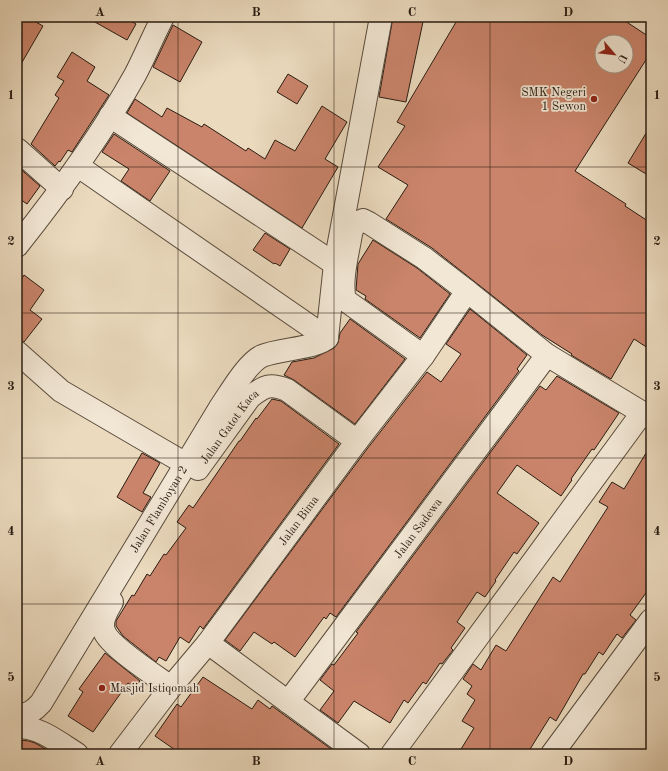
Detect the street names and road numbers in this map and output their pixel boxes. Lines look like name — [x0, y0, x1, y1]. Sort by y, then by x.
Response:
street label: Jalan Gatot Kaca — [199, 387, 262, 467]
street label: Jalan Flamboyan 2 — [129, 464, 190, 555]
street label: Jalan Bima — [277, 494, 321, 548]
street label: Jalan Sadewa — [392, 496, 445, 561]

